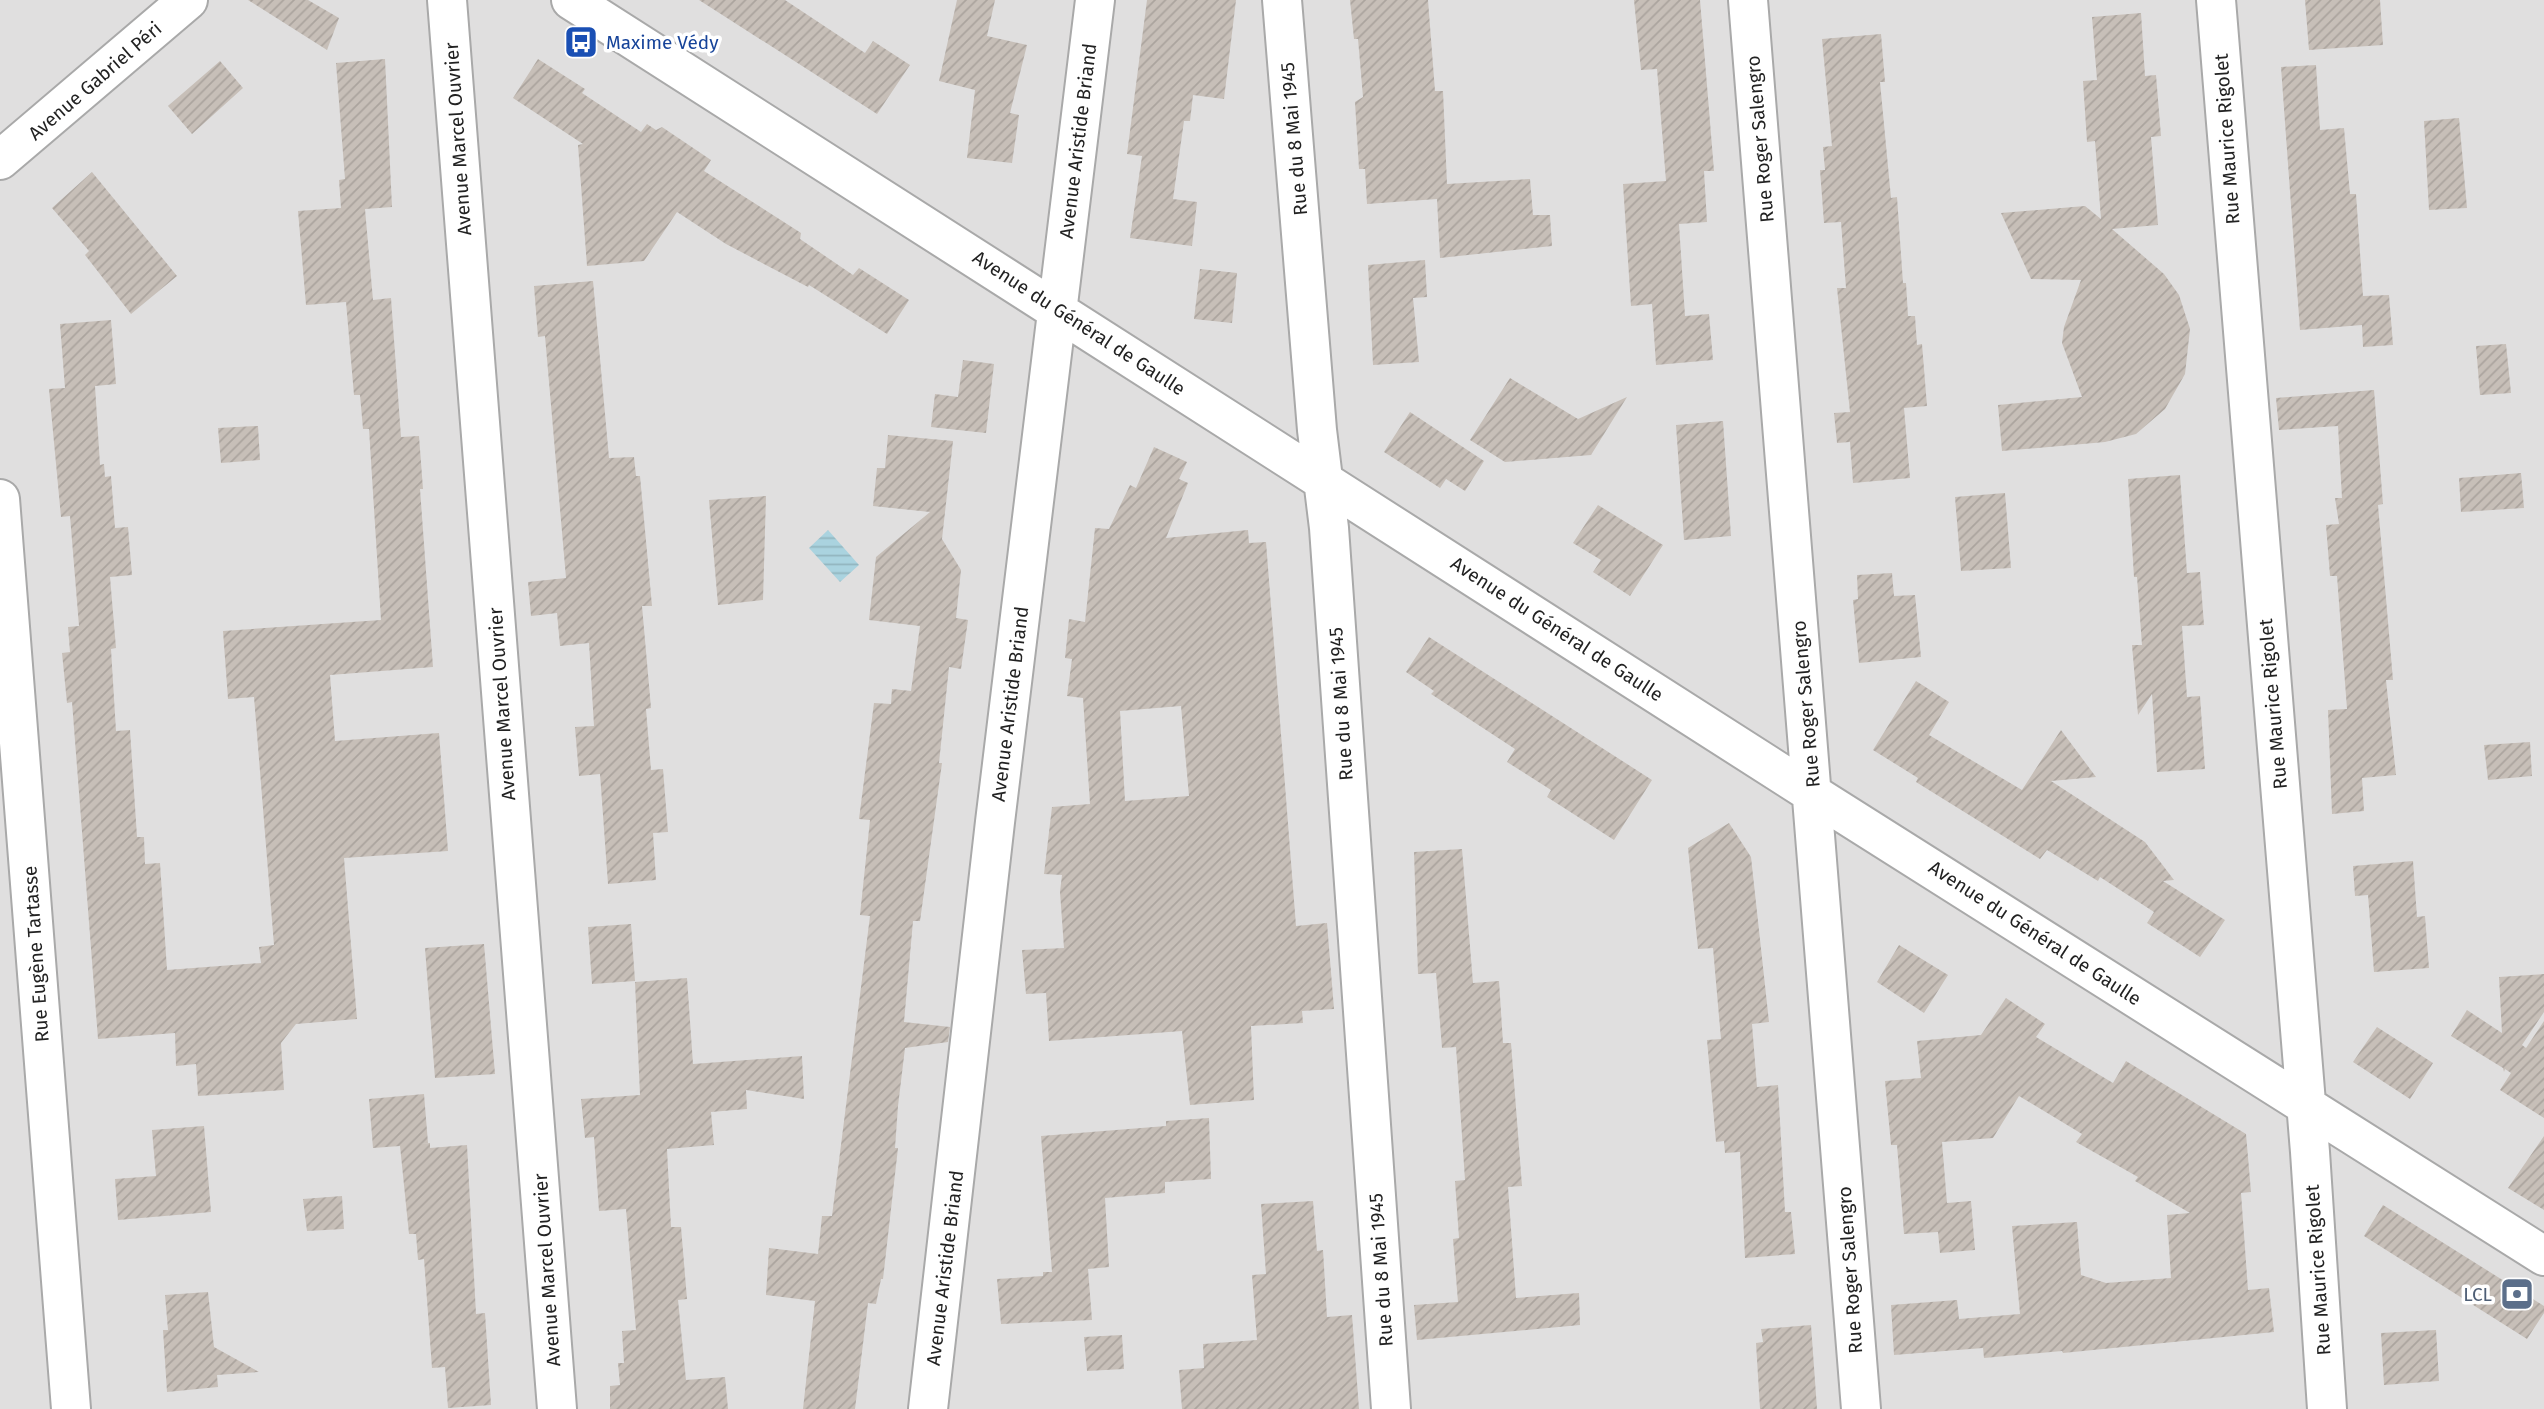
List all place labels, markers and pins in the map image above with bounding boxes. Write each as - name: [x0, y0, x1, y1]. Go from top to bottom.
- bus stop icon: Maxime Védy: [562, 23, 600, 61]
- place label: Maxime Védy: [606, 31, 719, 54]
- bank icon: LCL: [2498, 1275, 2536, 1313]
- place label: LCL: [2463, 1283, 2493, 1306]

